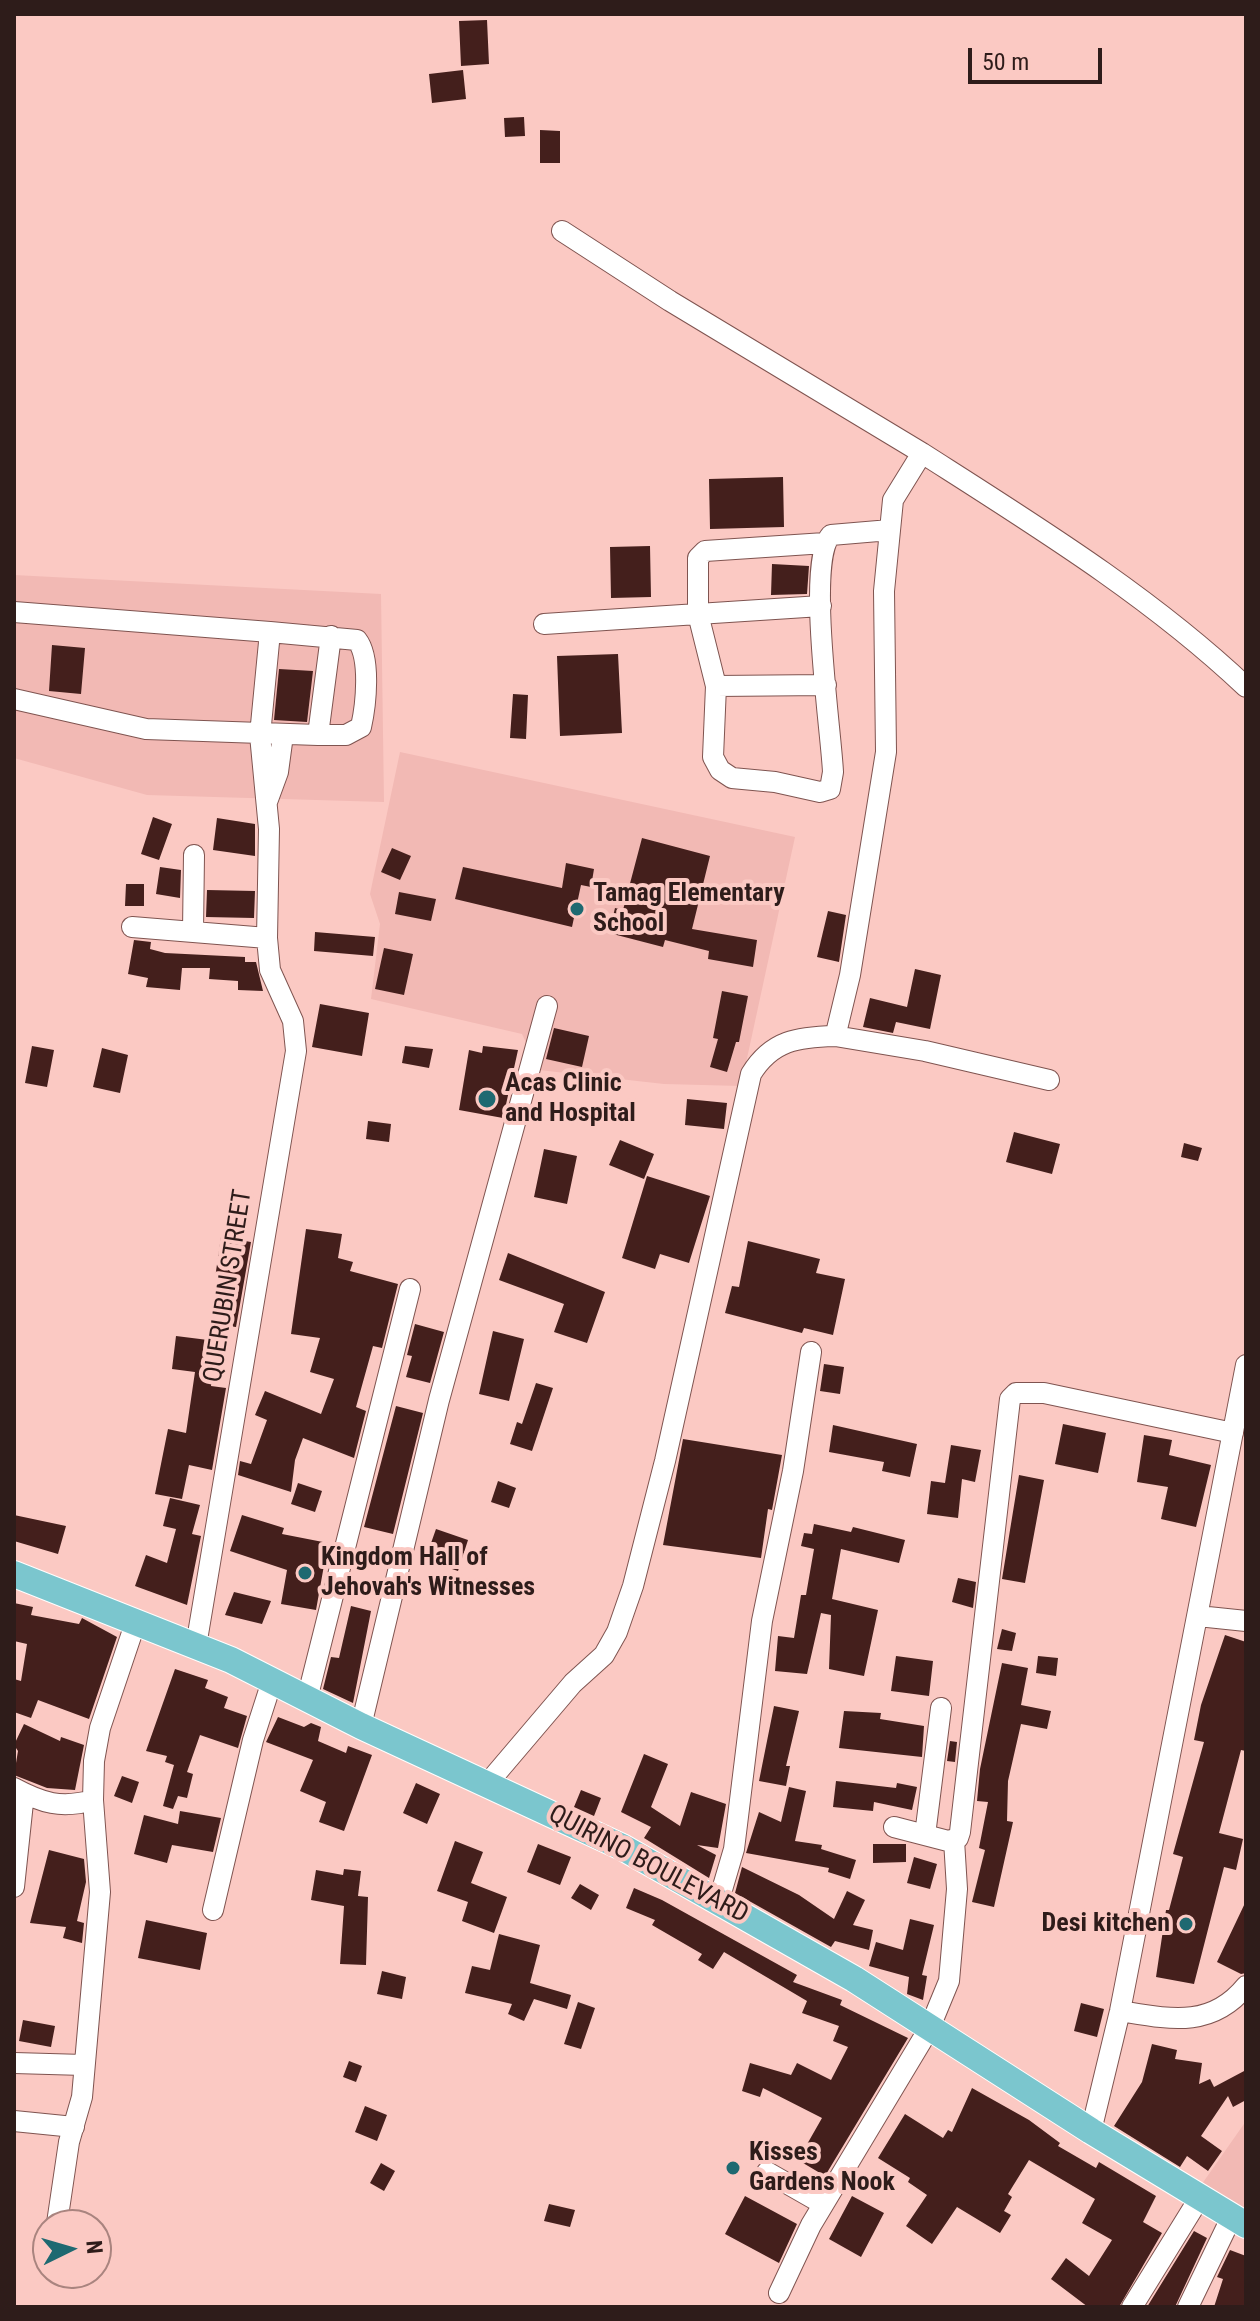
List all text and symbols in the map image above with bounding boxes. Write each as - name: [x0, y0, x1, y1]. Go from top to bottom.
- scale bar: [972, 32, 1106, 82]
- text: 50 m: [982, 48, 1029, 76]
- place label: Tamag Elementary School: [593, 878, 785, 940]
- marker: Tamag Elementary School: [568, 900, 586, 918]
- place label: Acas Clinic and Hospital: [505, 1068, 636, 1130]
- marker: Acas Clinic and Hospital: [476, 1088, 498, 1110]
- street label: QUERUBIN STREET: [198, 1187, 260, 1385]
- place label: Kingdom Hall of Jehovah's Witnesses: [321, 1542, 535, 1604]
- marker: Kingdom Hall of Jehovah's Witnesses: [296, 1564, 314, 1582]
- street label: QUIRINO BOULEVARD: [543, 1799, 753, 1931]
- place label: Desi kitchen: [1042, 1908, 1170, 1940]
- marker: Desi kitchen: [1177, 1915, 1195, 1933]
- place label: Kisses Gardens Nook: [749, 2137, 895, 2198]
- marker: Kisses Gardens Nook: [724, 2159, 742, 2177]
- north arrow: [32, 2209, 112, 2289]
- text: N: [81, 2239, 107, 2255]

